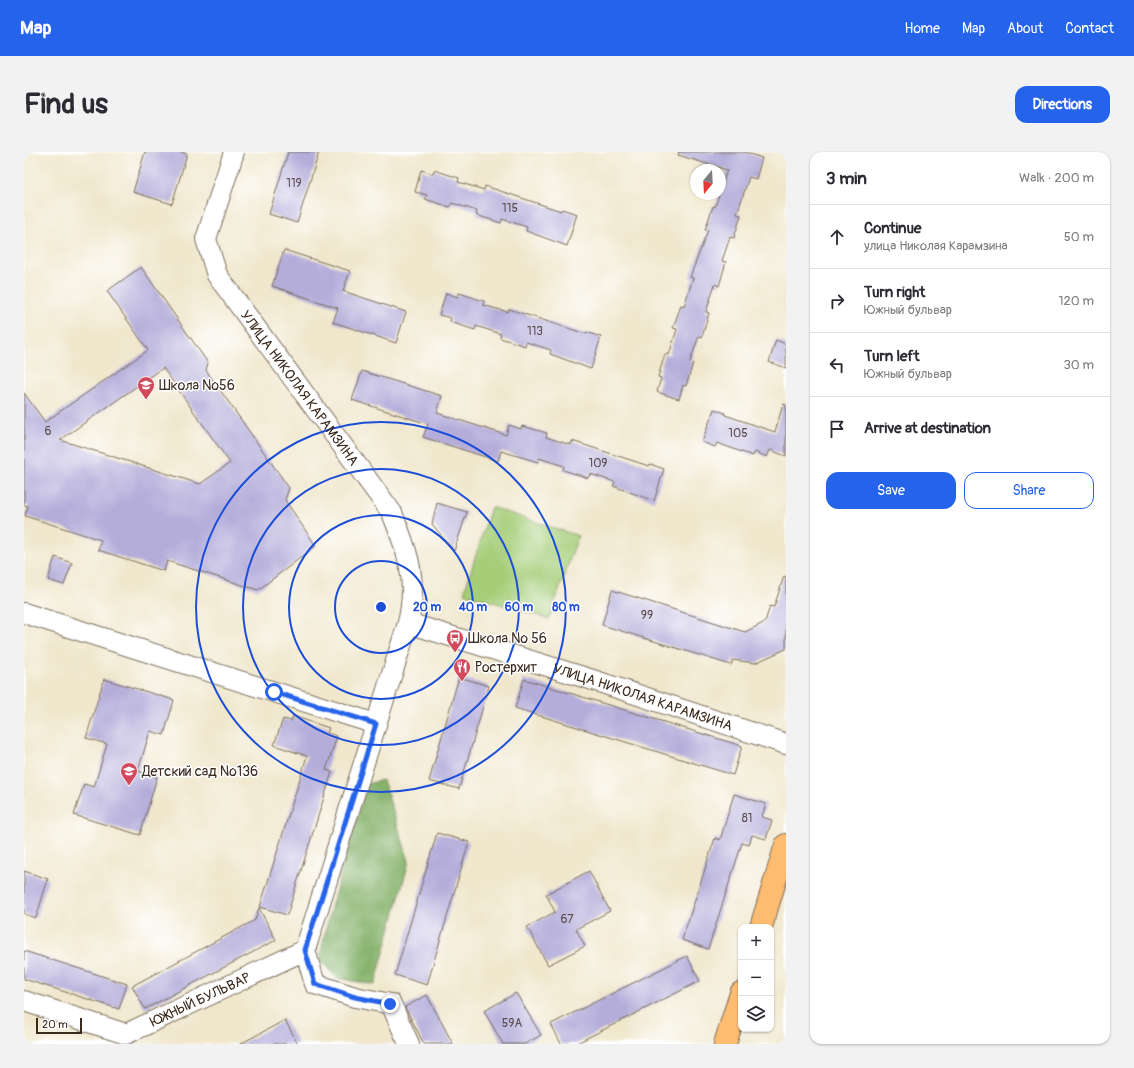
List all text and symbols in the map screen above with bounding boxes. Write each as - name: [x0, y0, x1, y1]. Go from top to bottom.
- text: Map: [20, 16, 51, 40]
- text: Home: [905, 20, 940, 37]
- text: Map: [962, 20, 985, 37]
- text: About: [1007, 20, 1043, 37]
- text: Contact: [1065, 20, 1114, 37]
- button: Directions: [1015, 86, 1110, 123]
- text: Find us: [24, 87, 108, 122]
- north arrow: [690, 164, 726, 200]
- text: 3 min: [826, 168, 867, 189]
- text: Walk · 200 m: [1019, 170, 1094, 186]
- house number: 119: [286, 176, 302, 191]
- house number: 115: [502, 201, 518, 216]
- text: Continue: [864, 219, 922, 238]
- icon: ahead: [826, 226, 848, 248]
- text: 50 m: [1064, 229, 1094, 245]
- text: улица Николая Карамзина: [864, 238, 1008, 254]
- text: Turn right: [864, 283, 925, 302]
- icon: right: [826, 290, 848, 312]
- text: 120 m: [1058, 293, 1094, 309]
- text: Южный бульвар: [864, 302, 952, 318]
- street label: УЛИЦА НИКОЛАЯ КАРАМЗИНА: [237, 307, 362, 469]
- house number: 113: [527, 324, 543, 339]
- text: Turn left: [864, 347, 920, 366]
- icon: left: [826, 354, 848, 376]
- text: 30 m: [1064, 357, 1094, 373]
- text: Южный бульвар: [864, 366, 952, 382]
- school or university icon: Школа №56: [136, 375, 156, 400]
- place label: Школа №56: [159, 377, 235, 394]
- icon: arrive: [826, 418, 848, 440]
- text: Arrive at destination: [864, 419, 991, 438]
- house number: 6: [45, 424, 52, 439]
- house number: 105: [728, 426, 748, 441]
- house number: 109: [588, 456, 608, 471]
- button: Save: [826, 472, 956, 509]
- button: Share: [964, 472, 1094, 509]
- centre of rings: [374, 600, 388, 614]
- text: 20 m: [413, 600, 441, 615]
- text: 40 m: [458, 600, 488, 615]
- text: 60 m: [505, 600, 534, 615]
- text: 80 m: [552, 600, 580, 615]
- house number: 99: [641, 608, 653, 623]
- bus stop icon: Школа № 56: [445, 628, 465, 653]
- place label: Школа № 56: [468, 630, 547, 647]
- restaurant icon: Ростерхит: [452, 657, 472, 682]
- place label: Ростерхит: [475, 659, 537, 676]
- street label: УЛИЦА НИКОЛАЯ КАРАМЗИНА: [550, 660, 735, 735]
- route start: [265, 683, 283, 701]
- school or university icon: Детский сад №136: [119, 761, 139, 786]
- place label: Детский сад №136: [141, 763, 258, 780]
- house number: 81: [742, 811, 752, 826]
- house number: 67: [560, 912, 574, 927]
- map controls: [738, 924, 774, 1032]
- button: +: [738, 924, 774, 960]
- button: −: [738, 960, 774, 996]
- street label: ЮЖНЫЙ БУЛЬВАР: [148, 969, 253, 1030]
- route end: [381, 995, 399, 1013]
- button: layers: [738, 996, 774, 1032]
- scale bar: [36, 1016, 82, 1035]
- house number: 59А: [502, 1016, 522, 1031]
- text: 20 m: [42, 1018, 68, 1031]

